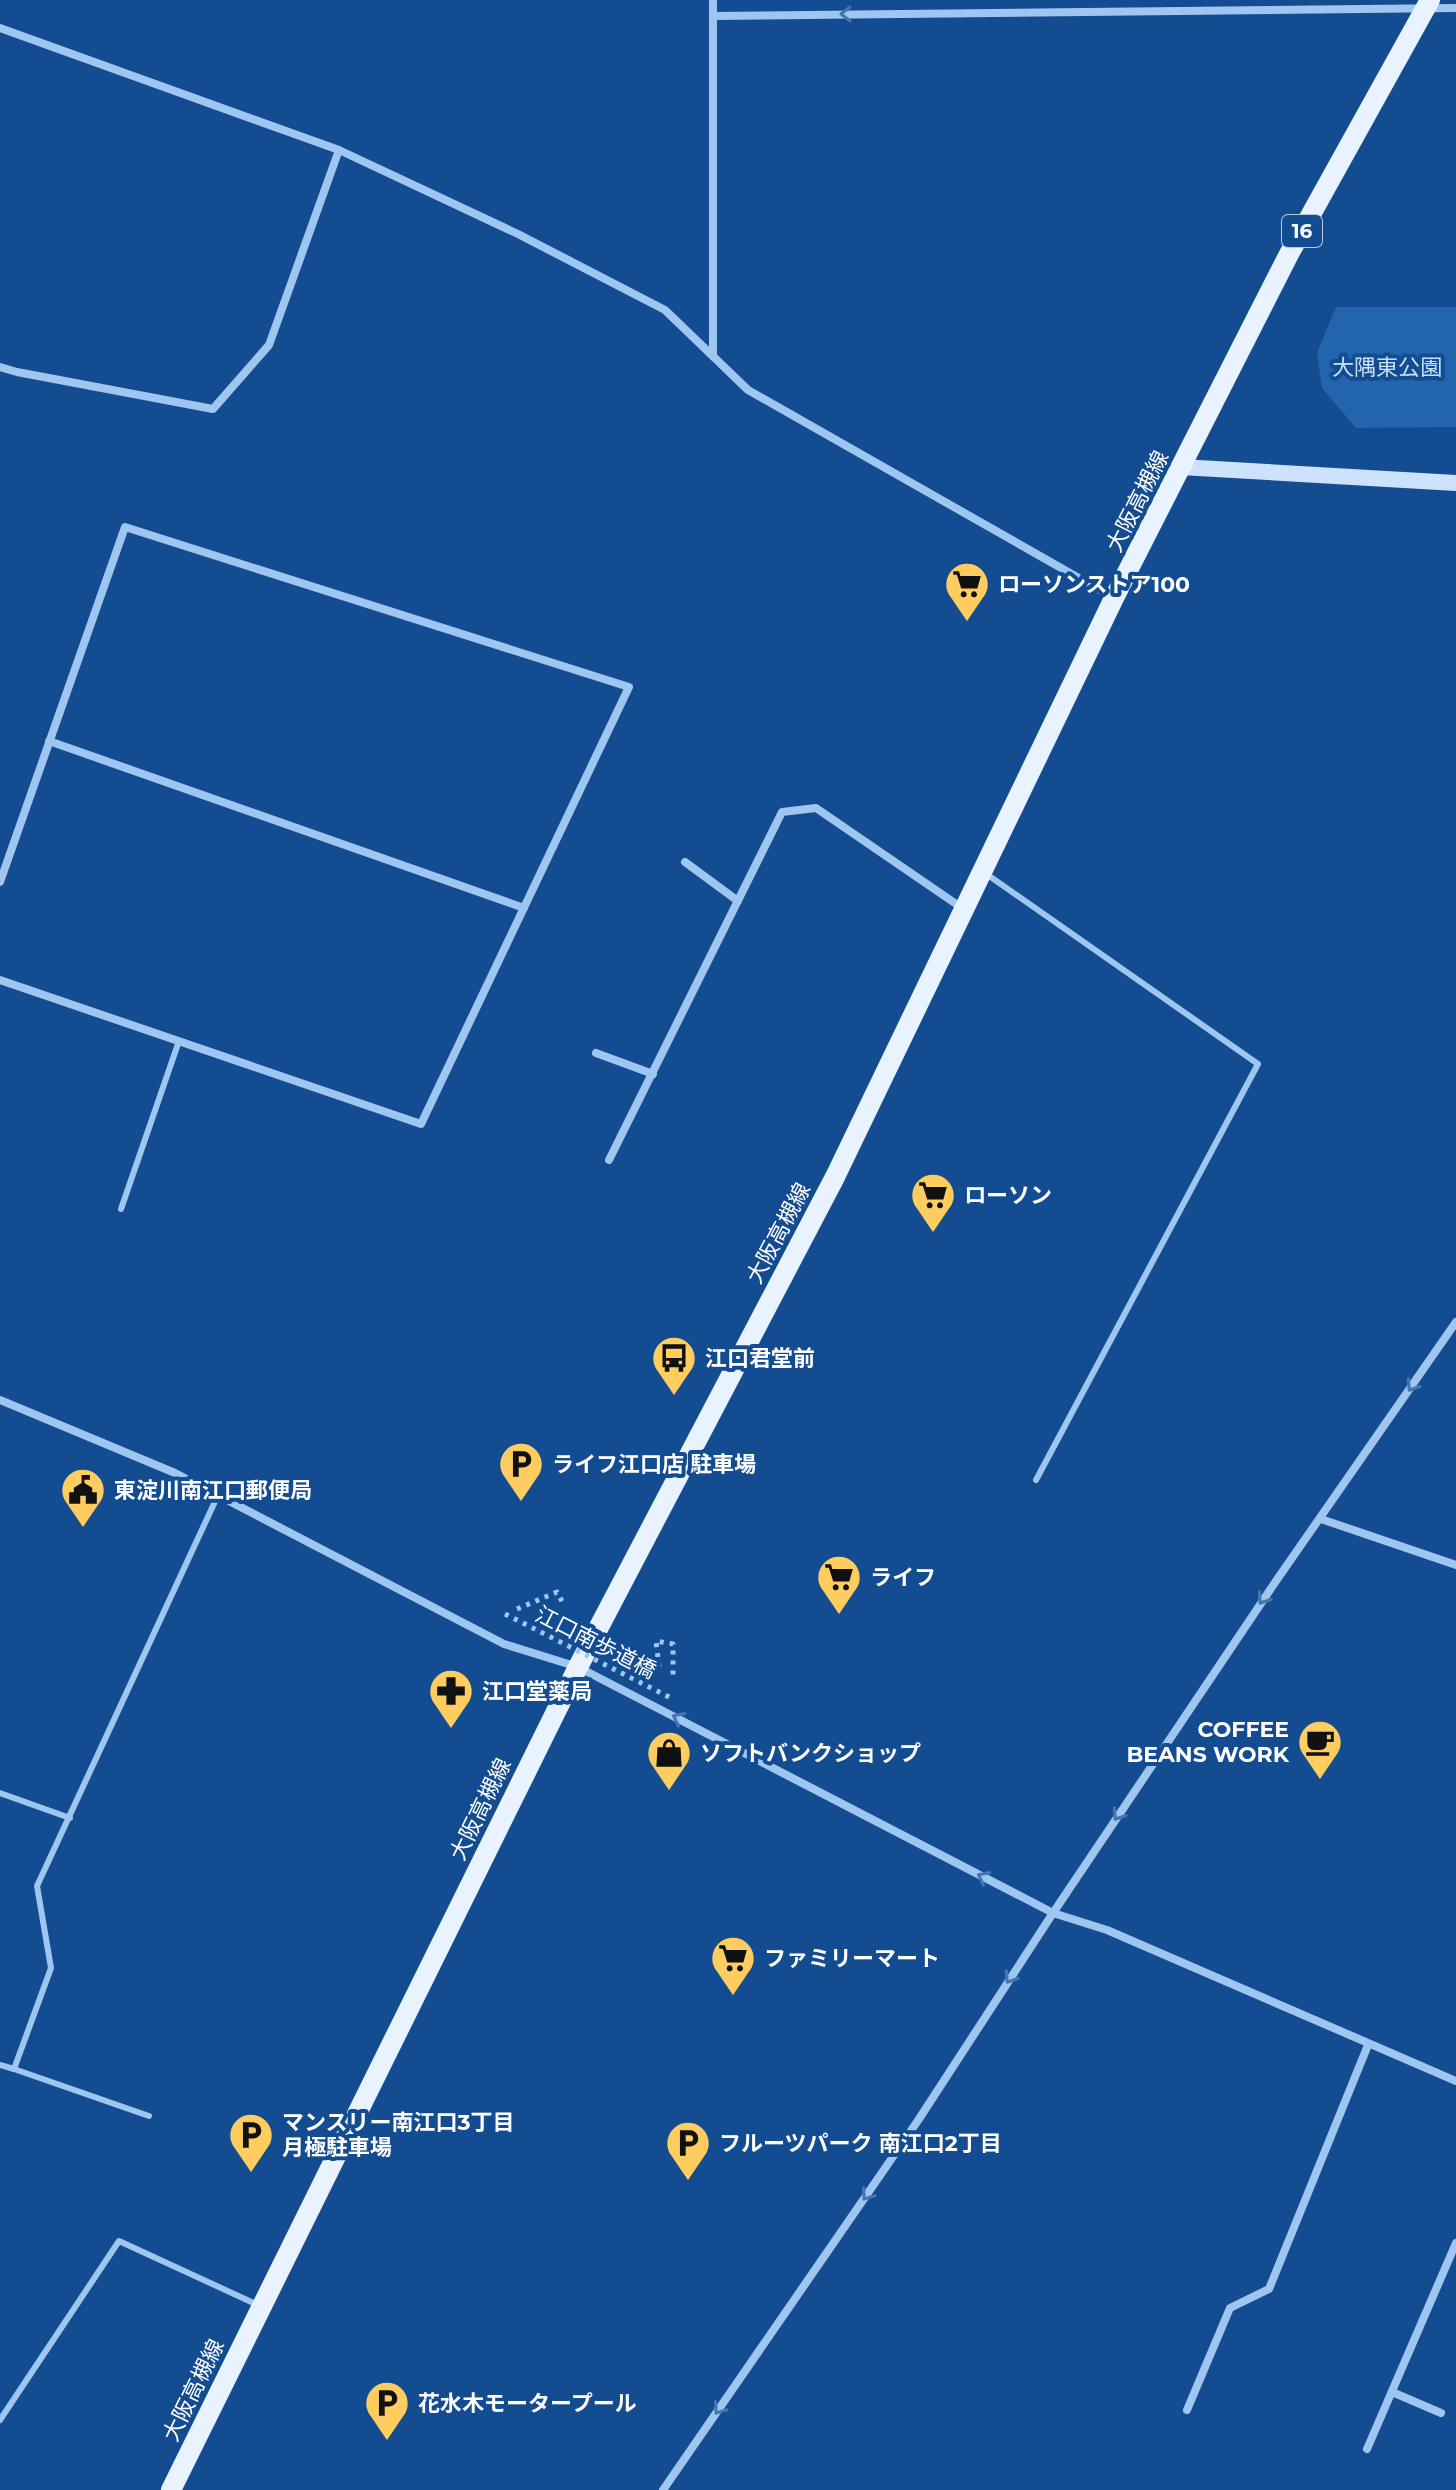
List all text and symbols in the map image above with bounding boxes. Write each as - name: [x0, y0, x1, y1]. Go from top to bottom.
- one-way arrow: [839, 5, 852, 23]
- road number: 16: [1282, 215, 1322, 247]
- park label: 大隅東公園: [1332, 354, 1442, 381]
- street label: 大阪高槻線: [1100, 446, 1174, 556]
- supermarket icon: ローソンストア100: [943, 560, 991, 623]
- place label: ローソンストア100: [998, 571, 1190, 598]
- supermarket icon: ローソン: [909, 1171, 957, 1234]
- street label: 大阪高槻線: [741, 1178, 816, 1288]
- place label: ローソン: [964, 1182, 1052, 1209]
- bus stop icon: 江口君堂前: [650, 1334, 698, 1397]
- place label: 江口君堂前: [705, 1345, 815, 1372]
- one-way arrow: [1407, 1377, 1422, 1391]
- parking icon: ライフ江口店 駐車場: [497, 1440, 545, 1503]
- place label: ライフ江口店 駐車場: [552, 1451, 756, 1478]
- public building icon: 東淀川南江口郵便局: [59, 1466, 107, 1529]
- place label: 東淀川南江口郵便局: [114, 1477, 312, 1504]
- supermarket icon: ライフ: [815, 1553, 863, 1616]
- place label: ライフ: [870, 1564, 936, 1591]
- one-way arrow: [1258, 1591, 1273, 1605]
- street label: 江口南歩道橋: [531, 1600, 661, 1684]
- pharmacy icon: 江口堂薬局: [427, 1667, 475, 1730]
- place label: 江口堂薬局: [482, 1678, 592, 1705]
- one-way arrow: [672, 1713, 686, 1728]
- place label: COFFEE BEANS WORK: [1126, 1716, 1290, 1768]
- cafe icon: COFFEE BEANS WORK: [1296, 1718, 1344, 1781]
- shop icon: ソフトバンクショップ: [645, 1729, 693, 1792]
- place label: ソフトバンクショップ: [700, 1740, 921, 1767]
- street label: 大阪高槻線: [444, 1754, 517, 1865]
- one-way arrow: [1113, 1806, 1128, 1821]
- one-way arrow: [977, 1871, 992, 1886]
- supermarket icon: ファミリーマート: [709, 1934, 757, 1997]
- place label: ファミリーマート: [764, 1945, 940, 1972]
- one-way arrow: [1005, 1970, 1020, 1984]
- place label: マンスリー南江口3丁目 月極駐車場: [282, 2109, 515, 2161]
- parking icon: マンスリー南江口3丁目 月極駐車場: [227, 2111, 275, 2174]
- parking icon: フルーツパーク 南江口2丁目: [664, 2119, 712, 2182]
- place label: フルーツパーク 南江口2丁目: [719, 2130, 1002, 2157]
- one-way arrow: [862, 2187, 877, 2201]
- street label: 大阪高槻線: [157, 2335, 230, 2446]
- parking icon: 花水木モータープール: [363, 2379, 411, 2442]
- place label: 花水木モータープール: [418, 2390, 637, 2417]
- one-way arrow: [714, 2401, 729, 2415]

